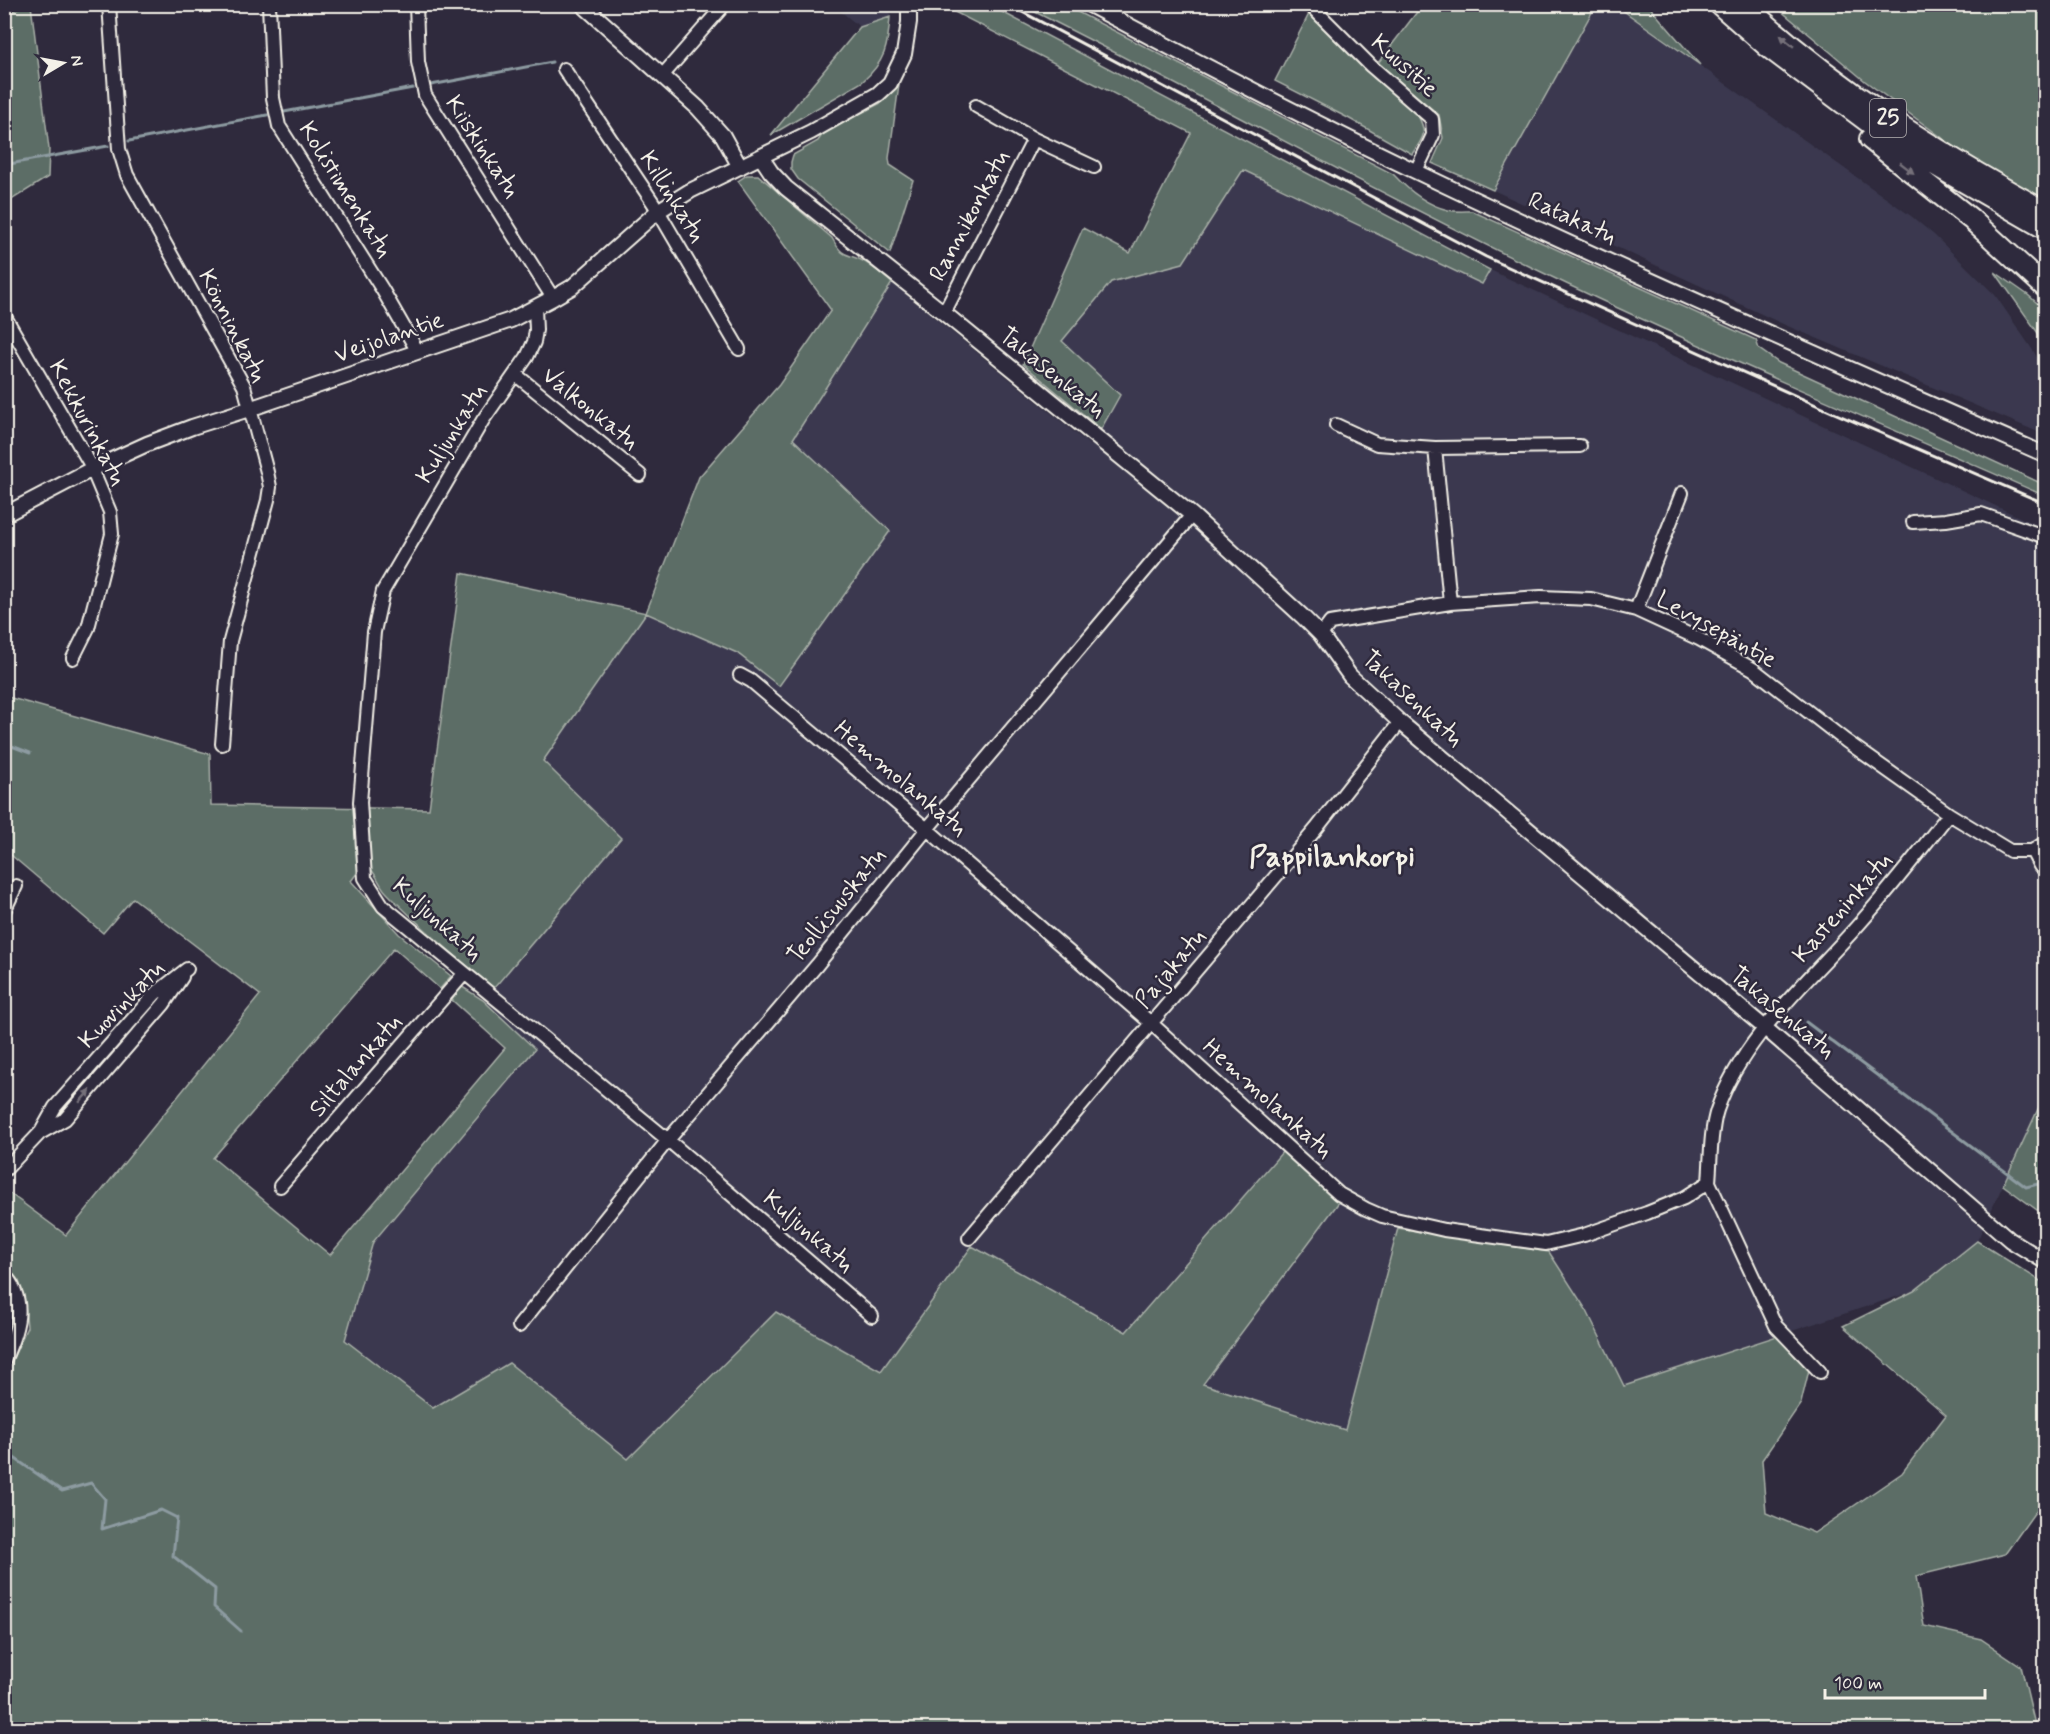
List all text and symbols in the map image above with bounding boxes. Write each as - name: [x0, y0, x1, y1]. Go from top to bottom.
- street label: Kuusitie: [1364, 28, 1444, 105]
- north arrow: [33, 33, 93, 93]
- one-way arrow: [1779, 35, 1795, 48]
- text: N: [65, 54, 88, 68]
- street label: Kiiskinkatu: [437, 90, 527, 204]
- road number: 25: [1870, 99, 1906, 137]
- street label: Kolistimenkatu: [291, 116, 399, 264]
- street label: Killinkatu: [632, 145, 712, 249]
- street label: Rannikonkatu: [922, 145, 1018, 287]
- one-way arrow: [1899, 161, 1914, 173]
- street label: Ratakatu: [1523, 185, 1621, 253]
- street label: Könninkatu: [190, 264, 274, 388]
- street label: Veijolantie: [330, 305, 448, 371]
- street label: Takasenkatu: [992, 320, 1112, 426]
- street label: Kekkurinkatu: [41, 355, 133, 491]
- street label: Valkonkatu: [535, 360, 645, 458]
- street label: Kuljunkatu: [409, 379, 495, 489]
- street label: Levysepäntie: [1650, 584, 1782, 676]
- street label: Takasenkatu: [1354, 644, 1470, 754]
- street label: Hemmolankatu: [827, 714, 973, 844]
- district label: Pappilankorpi: [1249, 838, 1415, 877]
- street label: Teollisuuskatu: [781, 842, 893, 970]
- street label: Kasteninkatu: [1786, 846, 1900, 970]
- street label: Kuljunkatu: [385, 871, 489, 969]
- street label: Pajakatu: [1128, 922, 1214, 1016]
- street label: Kuovinkatu: [72, 954, 172, 1056]
- street label: Takasenkatu: [1723, 960, 1841, 1066]
- street label: Siltalankatu: [303, 1008, 409, 1124]
- street label: Hemmolankatu: [1195, 1032, 1339, 1166]
- one-way arrow: [78, 1089, 91, 1104]
- street label: Kuljunkatu: [756, 1184, 860, 1280]
- scale bar: [1825, 1662, 1986, 1700]
- text: 100 m: [1834, 1672, 1882, 1696]

